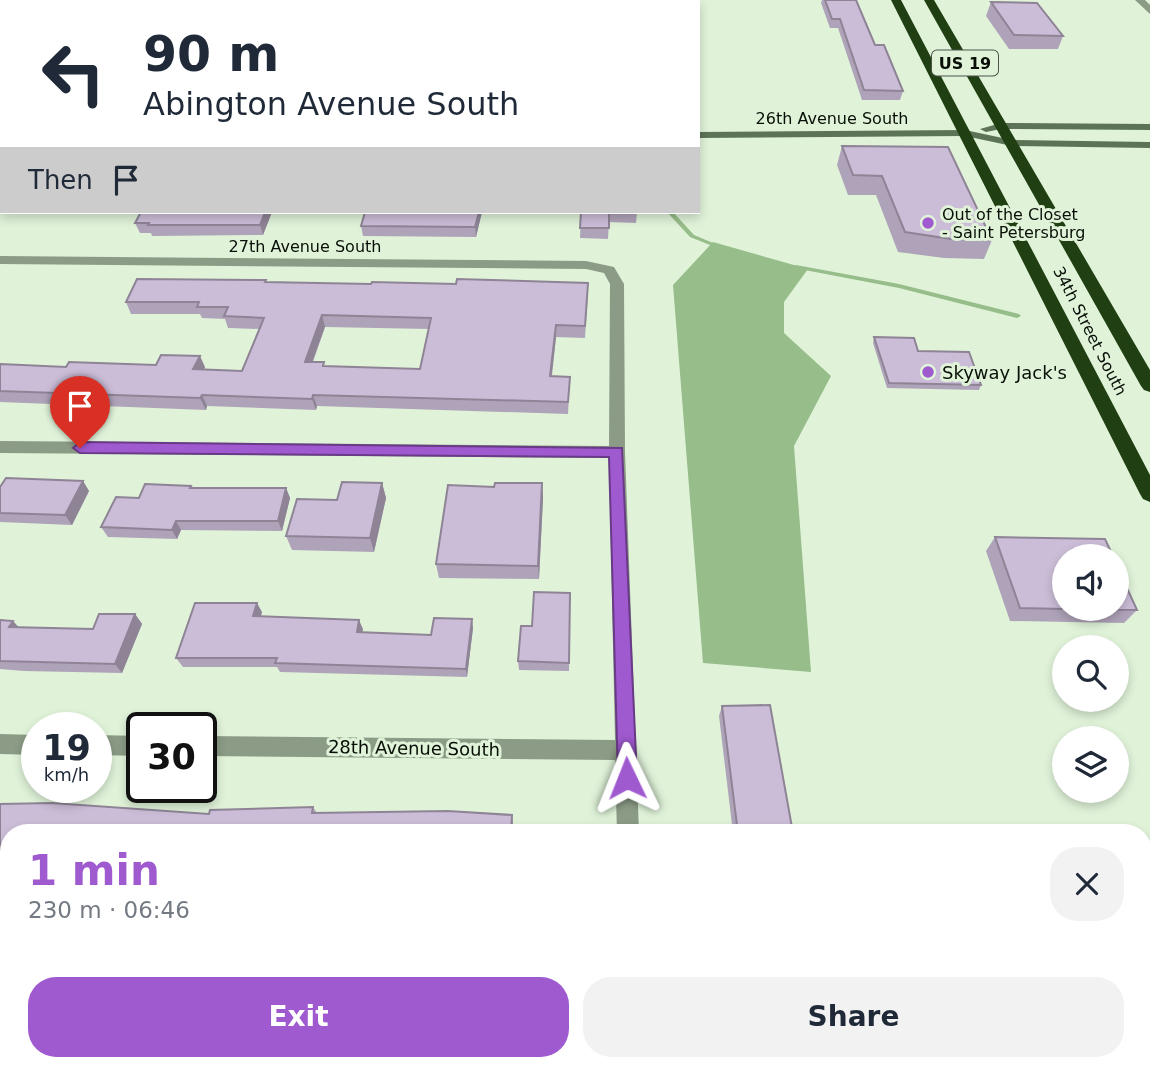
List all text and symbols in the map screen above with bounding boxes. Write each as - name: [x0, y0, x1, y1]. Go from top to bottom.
- text: 90 m: [143, 26, 279, 83]
- icon: left: [28, 28, 119, 119]
- road number: US 19: [932, 50, 998, 76]
- text: Abington Avenue South: [143, 85, 519, 123]
- street label: 26th Avenue South: [756, 109, 908, 128]
- icon: arrive: [107, 161, 145, 199]
- text: Then: [28, 165, 93, 195]
- place label: Out of the Closet - Saint Petersburg: [942, 205, 1085, 242]
- marker: Out of the Closet - Saint Petersburg: [920, 215, 936, 231]
- street label: 27th Avenue South: [229, 237, 381, 256]
- street label: 34th Street South: [1049, 263, 1131, 399]
- place label: Skyway Jack's: [942, 362, 1067, 383]
- marker: Skyway Jack's: [920, 364, 936, 380]
- pin: [50, 376, 110, 448]
- icon: arrive: [61, 387, 99, 425]
- map controls: [1052, 544, 1129, 803]
- button: sound: [1052, 544, 1129, 621]
- button: search: [1052, 635, 1129, 712]
- speed limit sign: 30: [126, 712, 217, 803]
- button: layers: [1052, 726, 1129, 803]
- text: 19: [42, 728, 91, 768]
- street label: 28th Avenue South: [328, 736, 500, 760]
- position arrow: [590, 741, 664, 815]
- text: km/h: [44, 764, 89, 785]
- text: 1 min: [28, 846, 160, 895]
- button: close: [1050, 847, 1124, 921]
- text: 230 m · 06:46: [28, 897, 190, 923]
- button: Exit: [28, 977, 569, 1057]
- button: Share: [583, 977, 1124, 1057]

